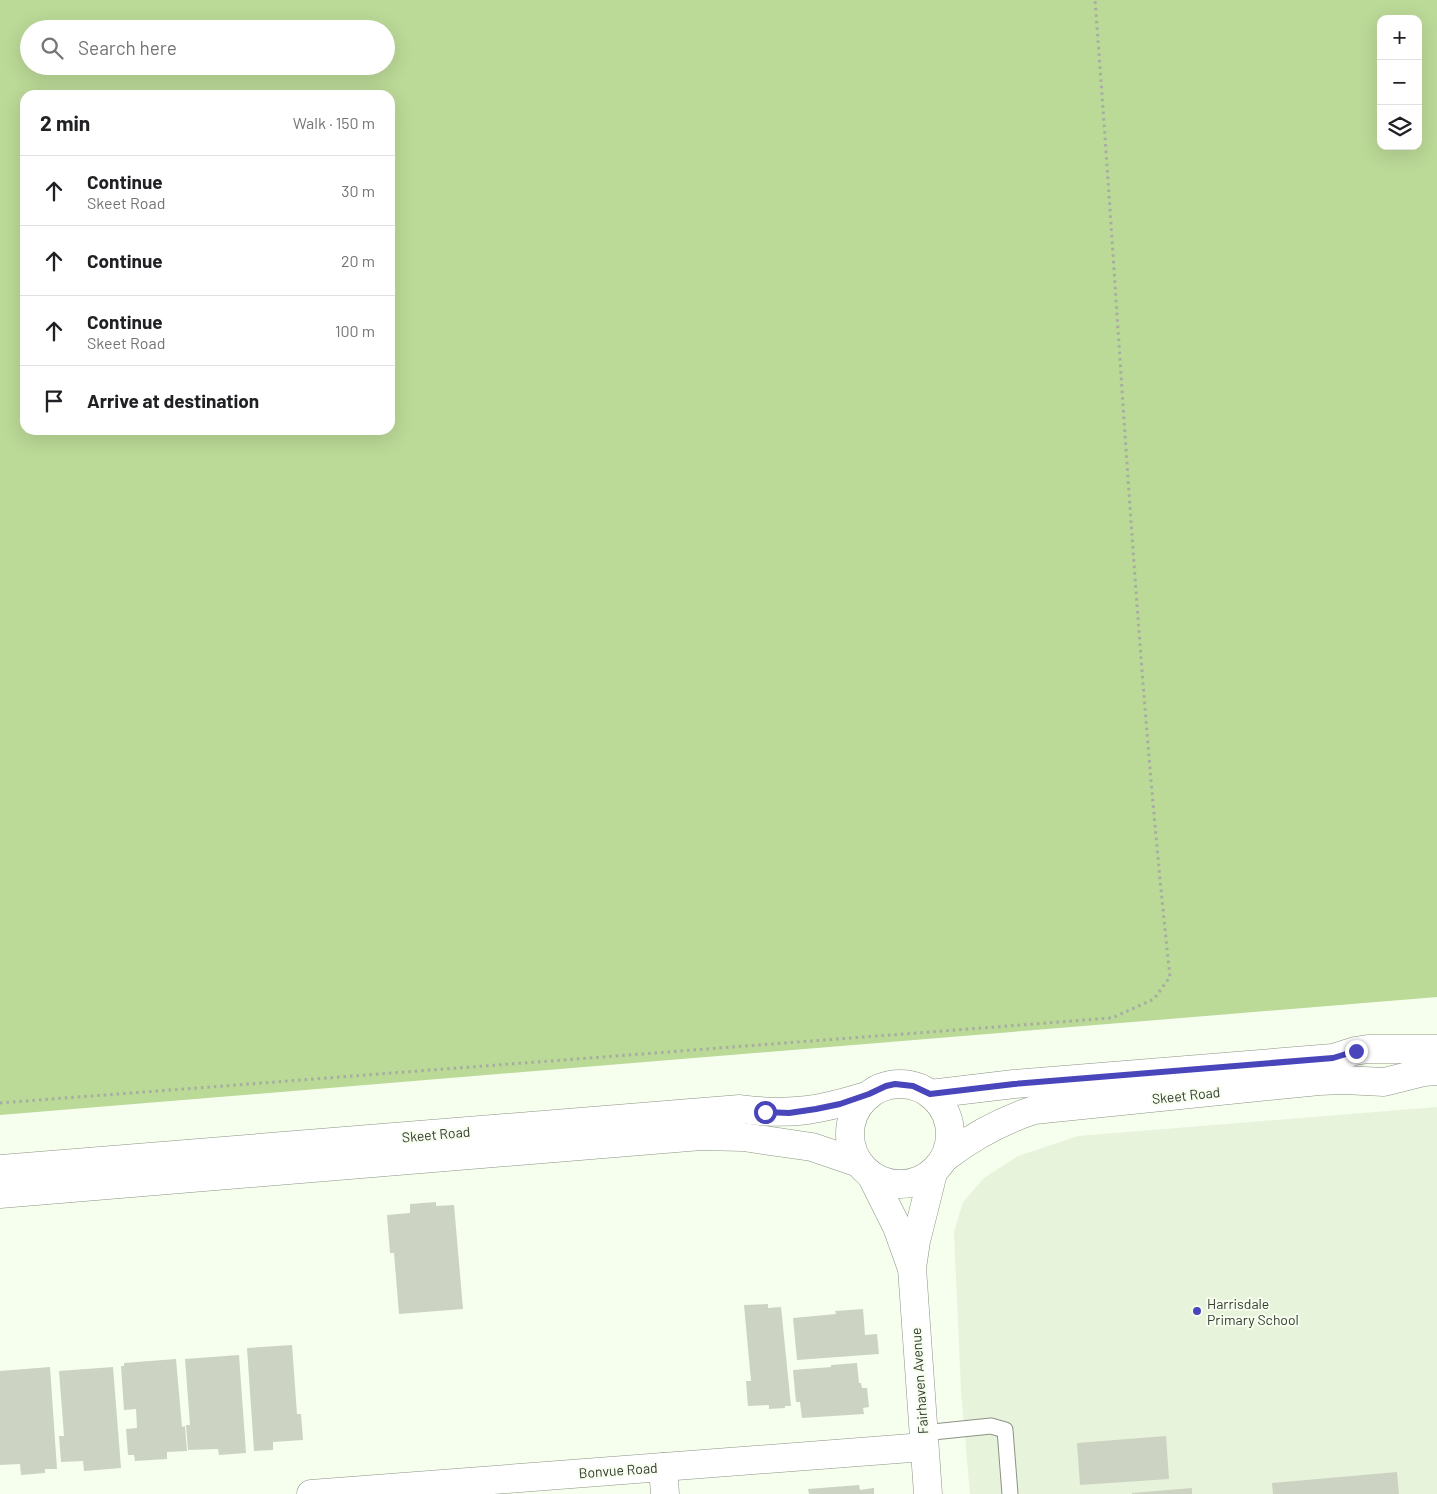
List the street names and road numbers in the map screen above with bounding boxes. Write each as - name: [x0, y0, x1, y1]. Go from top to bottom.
- street label: Skeet Road: [1151, 1083, 1221, 1107]
- street label: Skeet Road: [401, 1123, 471, 1145]
- street label: Fairhaven Avenue: [907, 1327, 931, 1435]
- street label: Bonvue Road: [578, 1459, 658, 1481]

